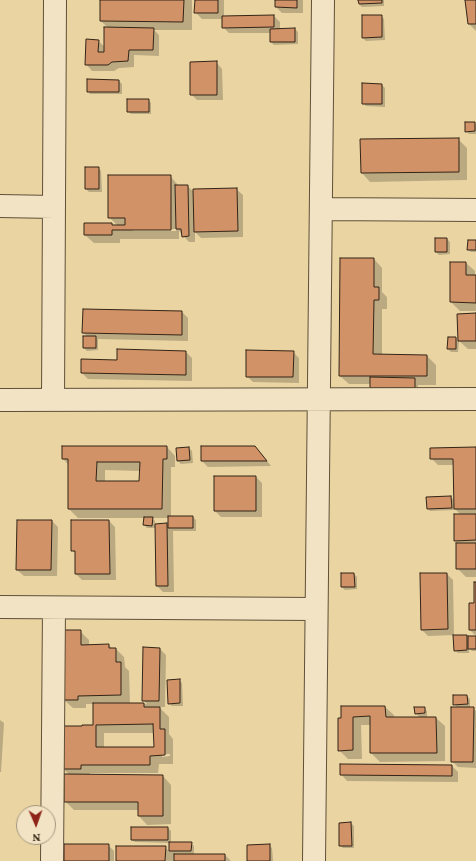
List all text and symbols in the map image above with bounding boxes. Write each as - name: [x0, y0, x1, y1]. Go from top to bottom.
- north arrow: [16, 805, 56, 845]
- text: N: [32, 829, 41, 844]

